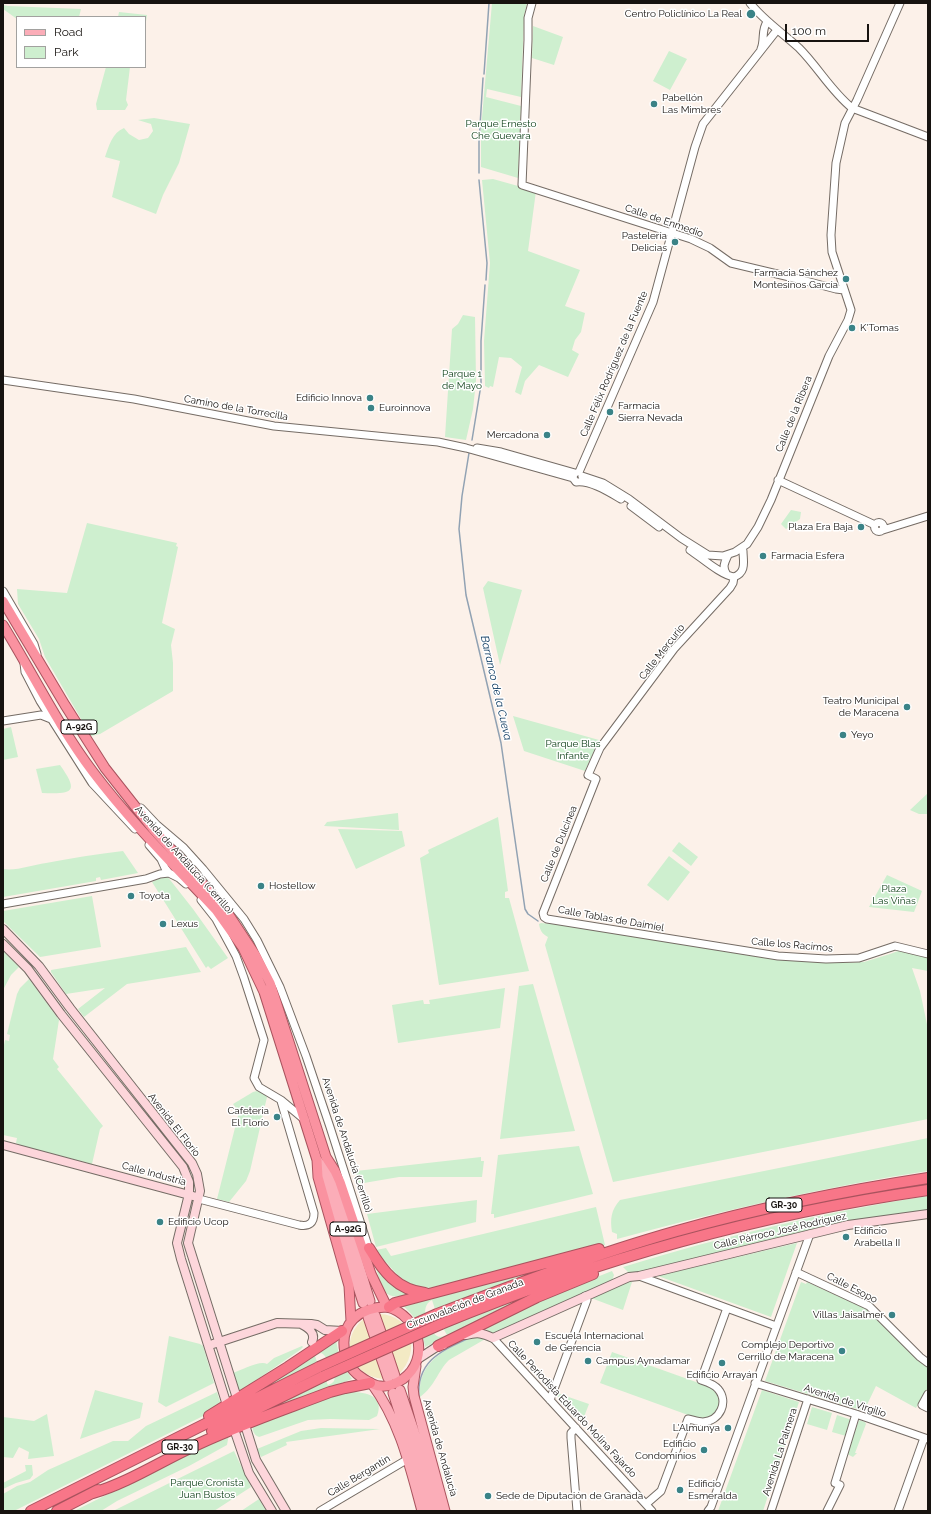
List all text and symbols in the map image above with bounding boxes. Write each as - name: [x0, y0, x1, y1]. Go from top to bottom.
- place label: Centro Policlínico La Real: [625, 8, 742, 20]
- marker: Centro Policlínico La Real: [745, 8, 757, 20]
- legend: [16, 16, 146, 68]
- scale bar: [787, 16, 871, 42]
- text: 100 m: [792, 24, 826, 38]
- text: Road: [54, 25, 83, 39]
- text: Park: [54, 45, 79, 59]
- place label: Pabellón Las Mimbres: [662, 92, 721, 116]
- marker: Pabellón Las Mimbres: [649, 99, 659, 109]
- park label: Parque Ernesto Che Guevara: [466, 118, 536, 142]
- street label: Calle de Enmedio: [623, 202, 705, 240]
- place label: Pastelería Delicias: [622, 230, 667, 254]
- marker: Pastelería Delicias: [670, 237, 680, 247]
- place label: Farmacia Sánchez Montesinos García: [753, 267, 838, 290]
- marker: Farmacia Sánchez Montesinos García: [841, 274, 851, 284]
- street label: Calle Félix Rodríguez de la Fuente: [578, 289, 650, 439]
- place label: K'Tomas: [860, 322, 899, 334]
- marker: K'Tomas: [847, 323, 857, 333]
- park label: Parque 1 de Mayo: [442, 368, 482, 392]
- street label: Calle de la Ribera: [773, 374, 815, 454]
- place label: Edificio Innova: [296, 392, 362, 404]
- street label: Camino de la Torrecilla: [183, 393, 289, 423]
- marker: Edificio Innova: [365, 393, 375, 403]
- place label: Farmacia Sierra Nevada: [618, 400, 683, 424]
- place label: Euroinnova: [379, 402, 430, 414]
- marker: Euroinnova: [366, 403, 376, 413]
- marker: Farmacia Sierra Nevada: [605, 407, 615, 417]
- place label: Mercadona: [487, 429, 539, 441]
- marker: Mercadona: [542, 430, 552, 440]
- place label: Plaza Era Baja: [788, 521, 853, 533]
- marker: Plaza Era Baja: [856, 522, 866, 532]
- place label: Farmacia Esfera: [771, 550, 844, 562]
- marker: Farmacia Esfera: [758, 551, 768, 561]
- street label: Calle Mercurio: [637, 622, 687, 682]
- water label: Barranco de la Cueva: [478, 634, 514, 742]
- place label: Teatro Municipal de Maracena: [823, 695, 899, 718]
- marker: Teatro Municipal de Maracena: [902, 702, 912, 712]
- road number: A-92G: [61, 720, 97, 734]
- place label: Yeyo: [851, 729, 873, 741]
- marker: Yeyo: [838, 730, 848, 740]
- park label: Parque Blas Infante: [545, 738, 601, 762]
- street label: Avenida de Andalucía (Cerrillo): [132, 804, 236, 916]
- street label: Calle de Dulcinea: [538, 804, 580, 884]
- place label: Hostellow: [269, 880, 316, 892]
- marker: Hostellow: [256, 881, 266, 891]
- park label: Plaza Las Viñas: [872, 883, 916, 906]
- place label: Toyota: [139, 890, 170, 902]
- marker: Toyota: [126, 891, 136, 901]
- street label: Calle Tablas de Daimiel: [557, 904, 665, 934]
- place label: Lexus: [171, 918, 198, 930]
- marker: Lexus: [158, 919, 168, 929]
- street label: Calle los Racimos: [751, 935, 833, 955]
- street label: Avenida de Andalucía (Cerrillo): [319, 1076, 375, 1214]
- street label: Avenida El Florío: [145, 1091, 203, 1159]
- place label: Cafetería El Florío: [227, 1105, 269, 1128]
- marker: Cafetería El Florío: [272, 1112, 282, 1122]
- street label: Calle Industria: [121, 1160, 187, 1188]
- road number: GR-30: [766, 1198, 802, 1212]
- street label: Calle Párroco José Rodríguez: [713, 1210, 847, 1252]
- place label: Edificio Ucop: [168, 1216, 229, 1228]
- marker: Edificio Ucop: [155, 1217, 165, 1227]
- road number: A-92G: [330, 1222, 366, 1236]
- place label: Edificio Arabella II: [854, 1225, 900, 1248]
- marker: Edificio Arabella II: [841, 1232, 851, 1242]
- street label: Calle Esopo: [825, 1270, 879, 1306]
- street label: Circunvalación de Granada: [405, 1276, 525, 1332]
- place label: Villas Jaisalmer: [813, 1309, 884, 1321]
- marker: Villas Jaisalmer: [887, 1310, 897, 1320]
- place label: Escuela Internacional de Gerencia: [545, 1330, 644, 1354]
- marker: Escuela Internacional de Gerencia: [532, 1337, 542, 1347]
- street label: Calle Periodista Eduardo Molina Fajardo: [505, 1338, 639, 1480]
- place label: Complejo Deportivo Cerrillo de Maracena: [738, 1339, 834, 1362]
- marker: Complejo Deportivo Cerrillo de Maracena: [837, 1346, 847, 1356]
- place label: Campus Aynadamar: [596, 1355, 690, 1367]
- marker: Campus Aynadamar: [583, 1356, 593, 1366]
- marker: Edificio Arrayán: [717, 1358, 727, 1368]
- place label: Edificio Arrayán: [686, 1369, 758, 1381]
- street label: Avenida de Virgilio: [802, 1382, 888, 1420]
- street label: Avenida de Andalucía: [420, 1398, 460, 1498]
- street label: Avenida La Palmera: [760, 1406, 800, 1498]
- place label: L'Almunya: [673, 1422, 720, 1434]
- marker: L'Almunya: [723, 1423, 733, 1433]
- place label: Edificio Condominios: [635, 1438, 696, 1462]
- road number: GR-30: [162, 1440, 198, 1454]
- marker: Edificio Condominios: [699, 1445, 709, 1455]
- street label: Calle Bergantín: [326, 1453, 392, 1499]
- park label: Parque Cronista Juan Bustos: [170, 1477, 244, 1500]
- place label: Edificio Esmeralda: [688, 1478, 737, 1502]
- marker: Edificio Esmeralda: [675, 1485, 685, 1495]
- place label: Sede de Diputación de Granada: [496, 1490, 643, 1502]
- marker: Sede de Diputación de Granada: [483, 1491, 493, 1501]

